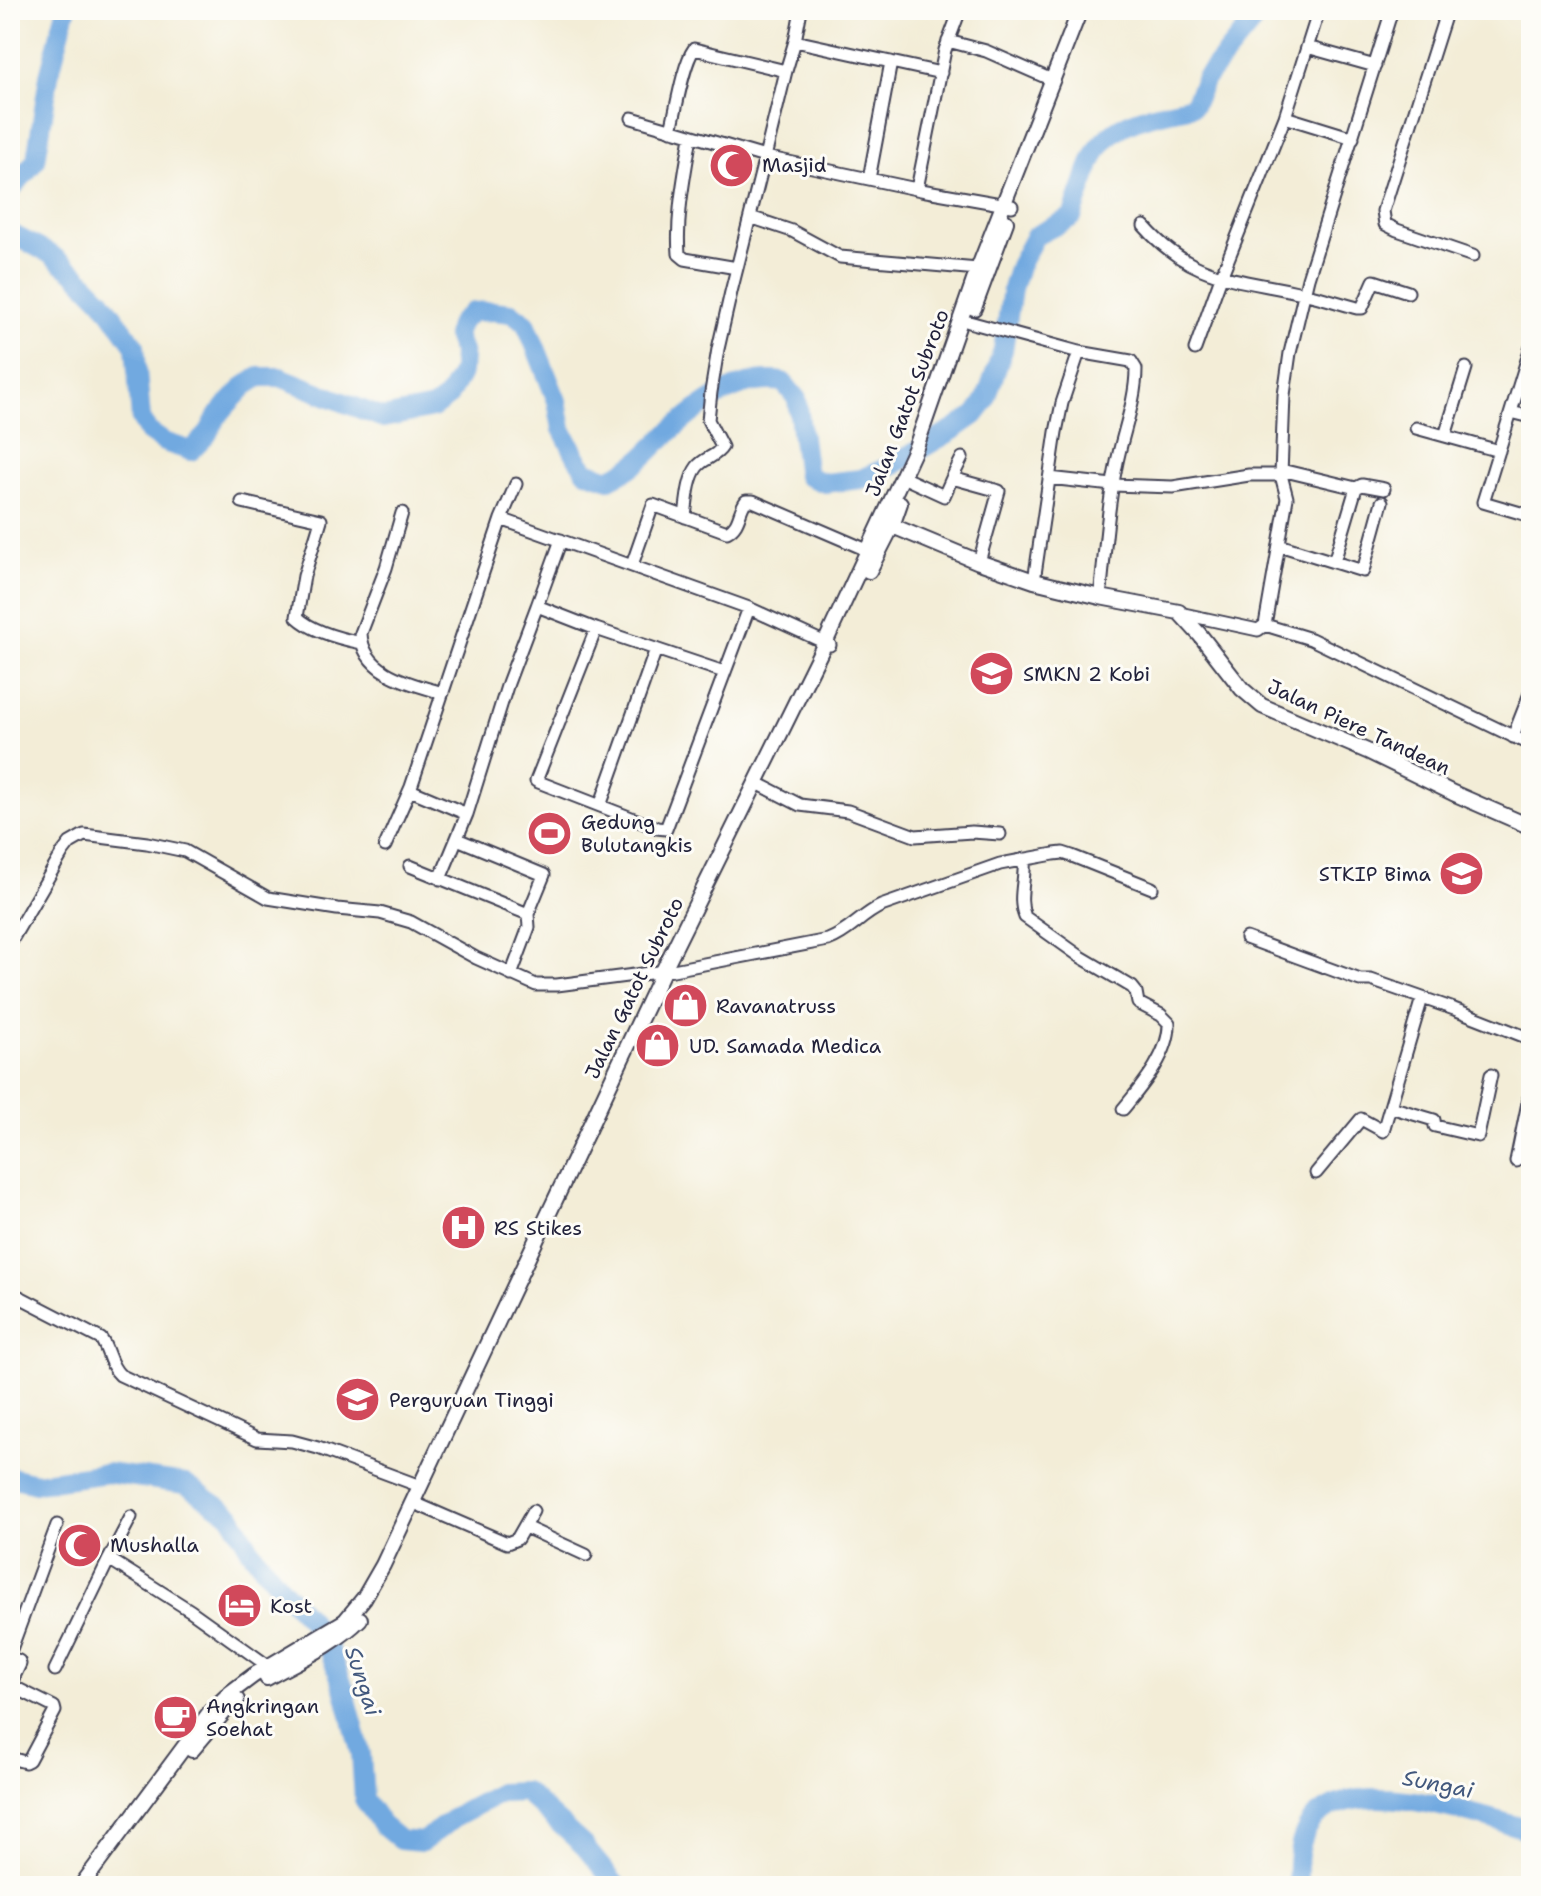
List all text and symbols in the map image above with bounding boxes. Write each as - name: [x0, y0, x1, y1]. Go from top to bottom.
- mosque icon: Masjid: [707, 141, 755, 189]
- place label: Masjid: [762, 152, 827, 178]
- street label: Jalan Gatot Subroto: [859, 305, 955, 501]
- school or university icon: SMKN 2 Kobi: [968, 650, 1016, 698]
- place label: SMKN 2 Kobi: [1023, 661, 1150, 687]
- street label: Jalan Piere Tandean: [1263, 673, 1455, 781]
- place label: Gedung Bulutangkis: [581, 809, 693, 858]
- sports icon: Gedung Bulutangkis: [526, 810, 574, 858]
- school or university icon: STKIP Bima: [1438, 850, 1486, 898]
- place label: STKIP Bima: [1319, 861, 1432, 887]
- street label: Jalan Gatot Subroto: [579, 893, 689, 1083]
- shop icon: Ravanatruss: [661, 982, 709, 1030]
- place label: Ravanatruss: [716, 993, 836, 1019]
- shop icon: UD. Samada Medica: [634, 1022, 682, 1070]
- place label: UD. Samada Medica: [689, 1033, 882, 1059]
- hospital icon: RS Stikes: [439, 1204, 487, 1252]
- place label: RS Stikes: [494, 1215, 582, 1241]
- school or university icon: Perguruan Tinggi: [334, 1376, 382, 1424]
- place label: Perguruan Tinggi: [389, 1387, 554, 1413]
- mosque icon: Mushalla: [55, 1521, 103, 1569]
- place label: Mushalla: [110, 1532, 199, 1558]
- hotel icon: Kost: [215, 1582, 263, 1630]
- place label: Kost: [270, 1593, 312, 1619]
- water label: Sungai: [338, 1643, 388, 1720]
- cafe icon: Angkringan Soehat: [151, 1693, 199, 1741]
- place label: Angkringan Soehat: [206, 1693, 319, 1742]
- water label: Sungai: [1400, 1763, 1476, 1805]

